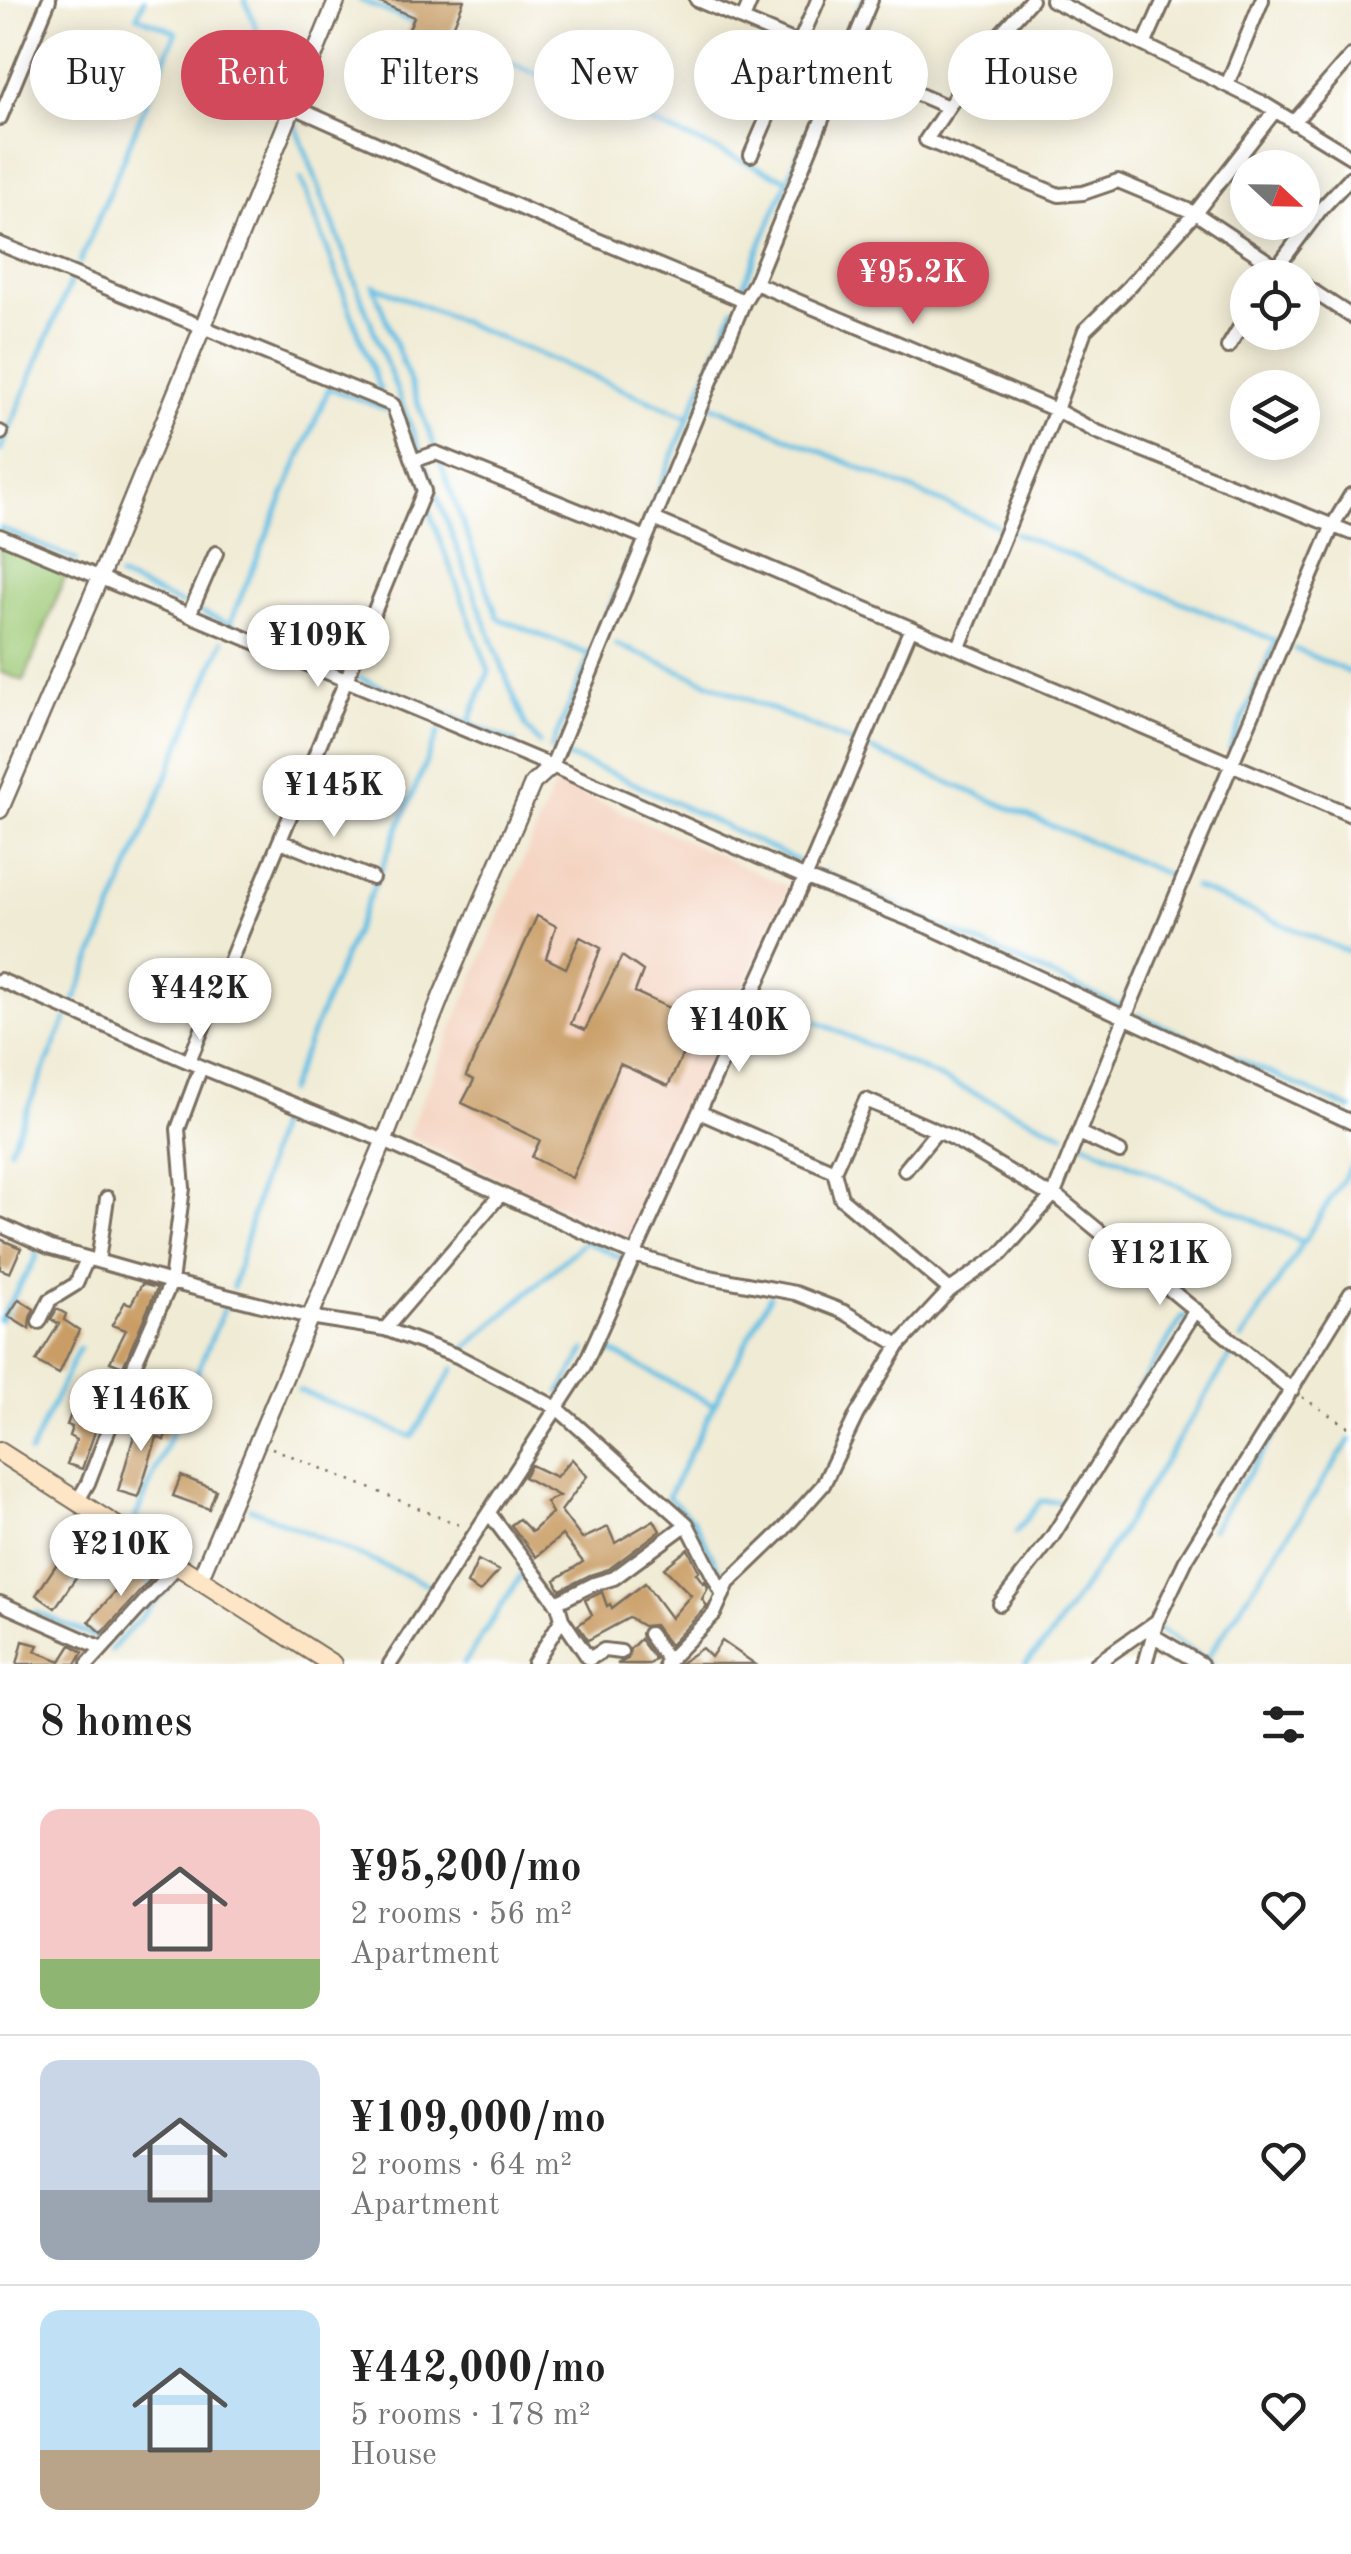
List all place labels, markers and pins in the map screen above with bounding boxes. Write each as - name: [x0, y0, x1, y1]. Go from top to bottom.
- pin: ¥95.2K: [832, 242, 994, 327]
- pin: ¥109K: [248, 605, 388, 690]
- pin: ¥145K: [264, 755, 404, 840]
- pin: ¥442K: [130, 958, 270, 1043]
- pin: ¥140K: [669, 990, 809, 1075]
- pin: ¥121K: [1090, 1223, 1230, 1308]
- pin: ¥146K: [71, 1369, 211, 1454]
- pin: ¥210K: [51, 1514, 191, 1599]

